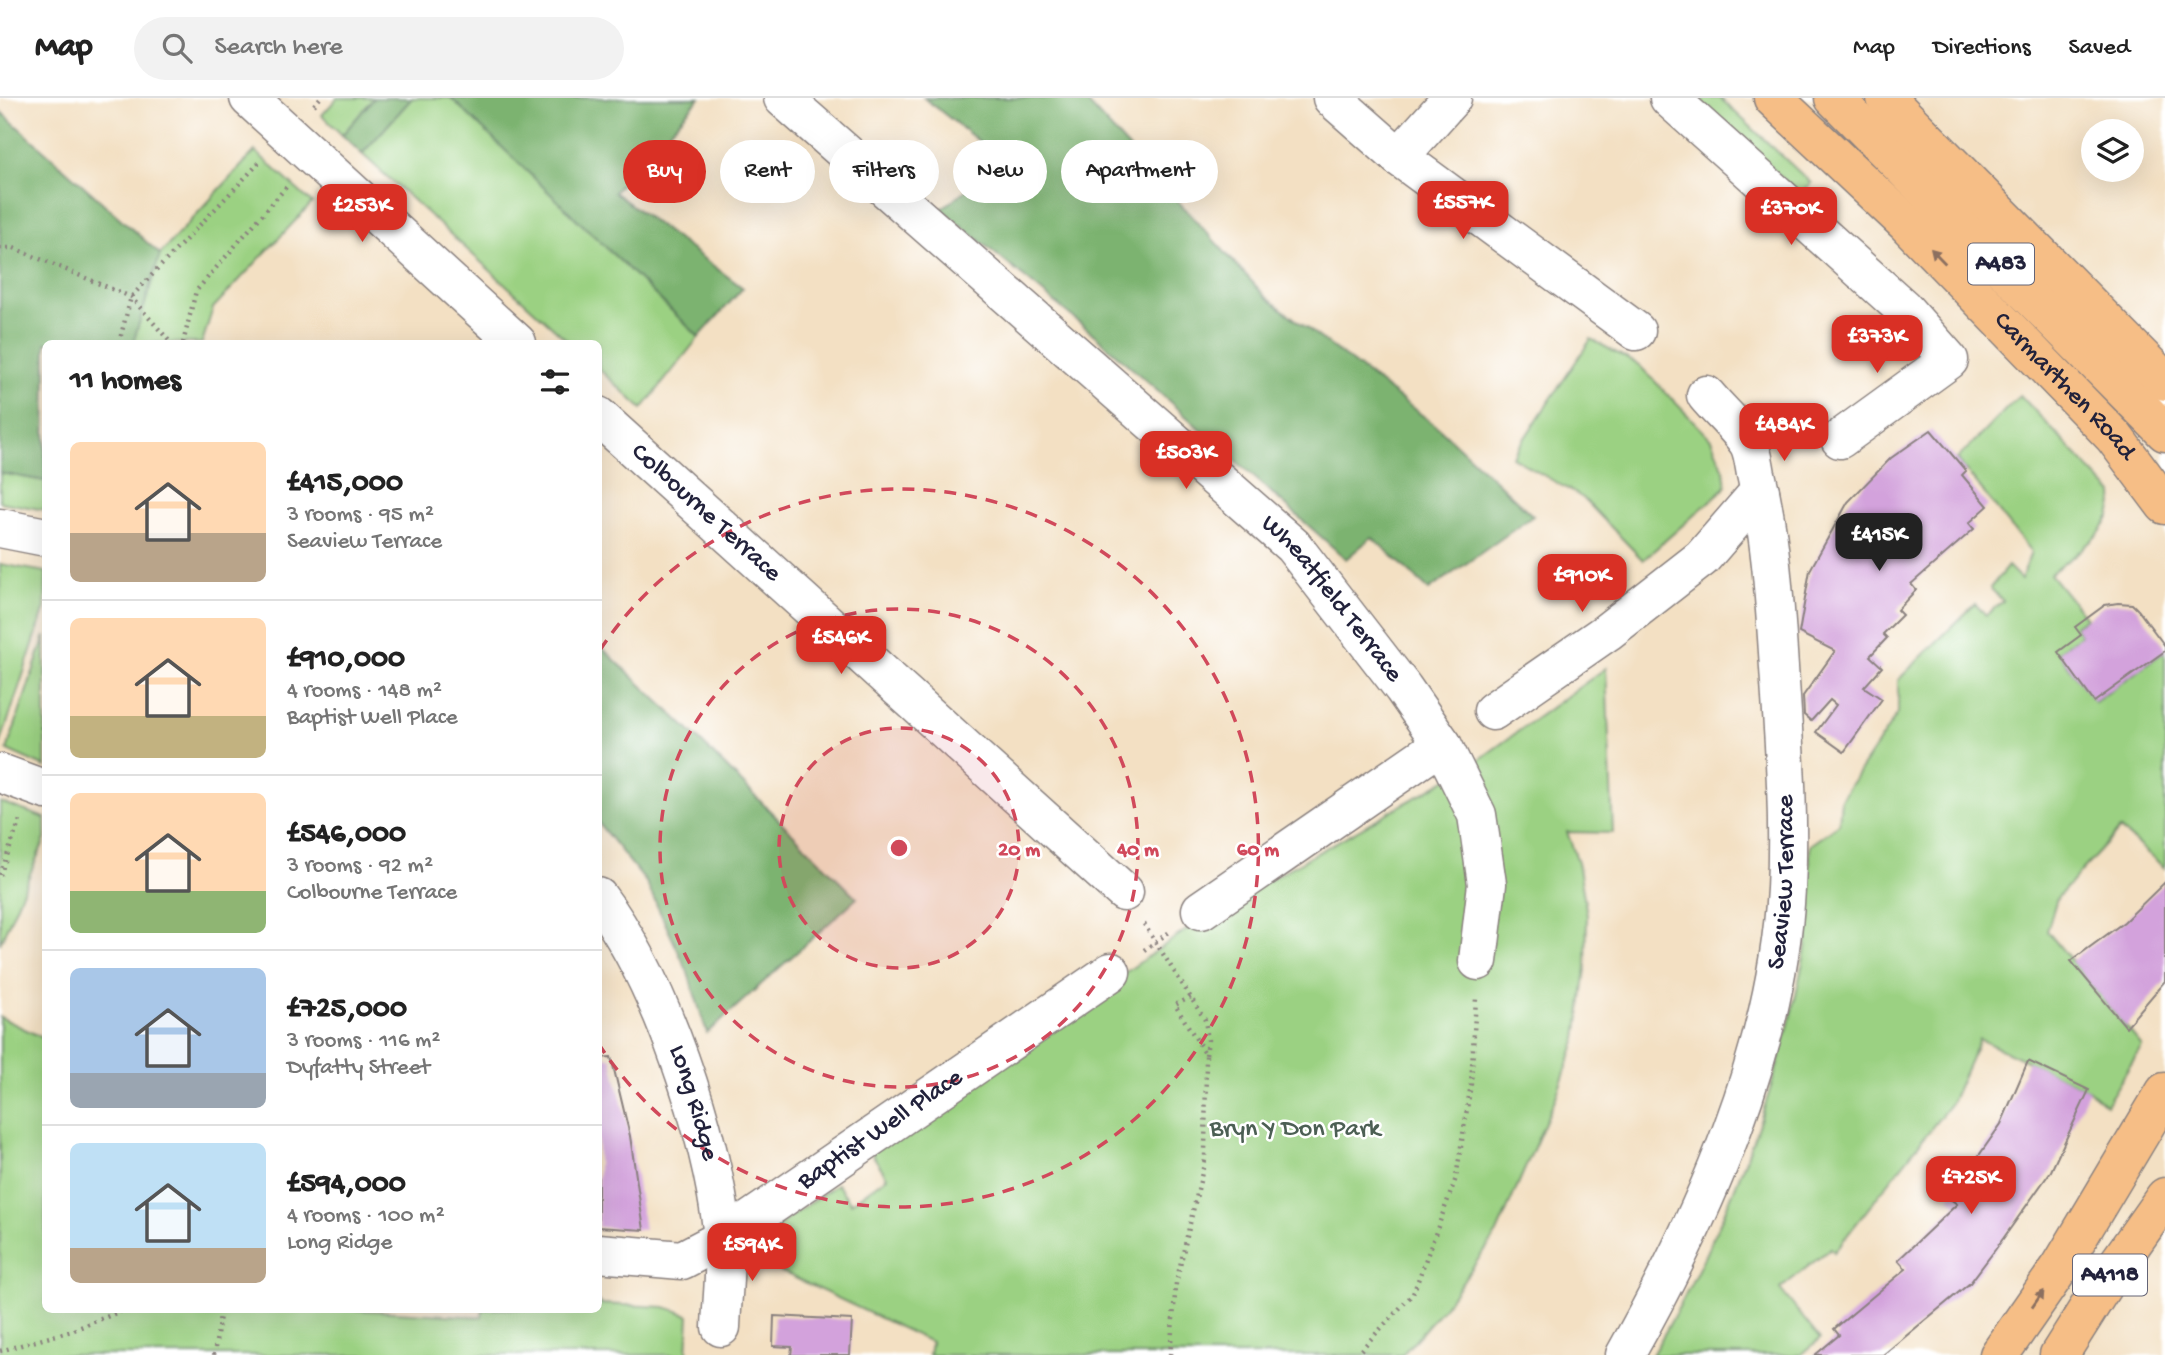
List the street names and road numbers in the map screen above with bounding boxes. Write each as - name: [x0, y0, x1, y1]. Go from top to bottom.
- road number: A483: [1968, 244, 2034, 284]
- street label: Carmarthen Road: [1986, 306, 2143, 468]
- street label: Colbourne Terrace: [624, 437, 788, 590]
- street label: Wheatfield Terrace: [1254, 509, 1409, 689]
- street label: Seaview Terrace: [1761, 794, 1803, 972]
- street label: Long Ridge: [660, 1041, 725, 1164]
- street label: Baptist Well Place: [792, 1062, 970, 1198]
- road number: A4118: [2073, 1254, 2147, 1296]

